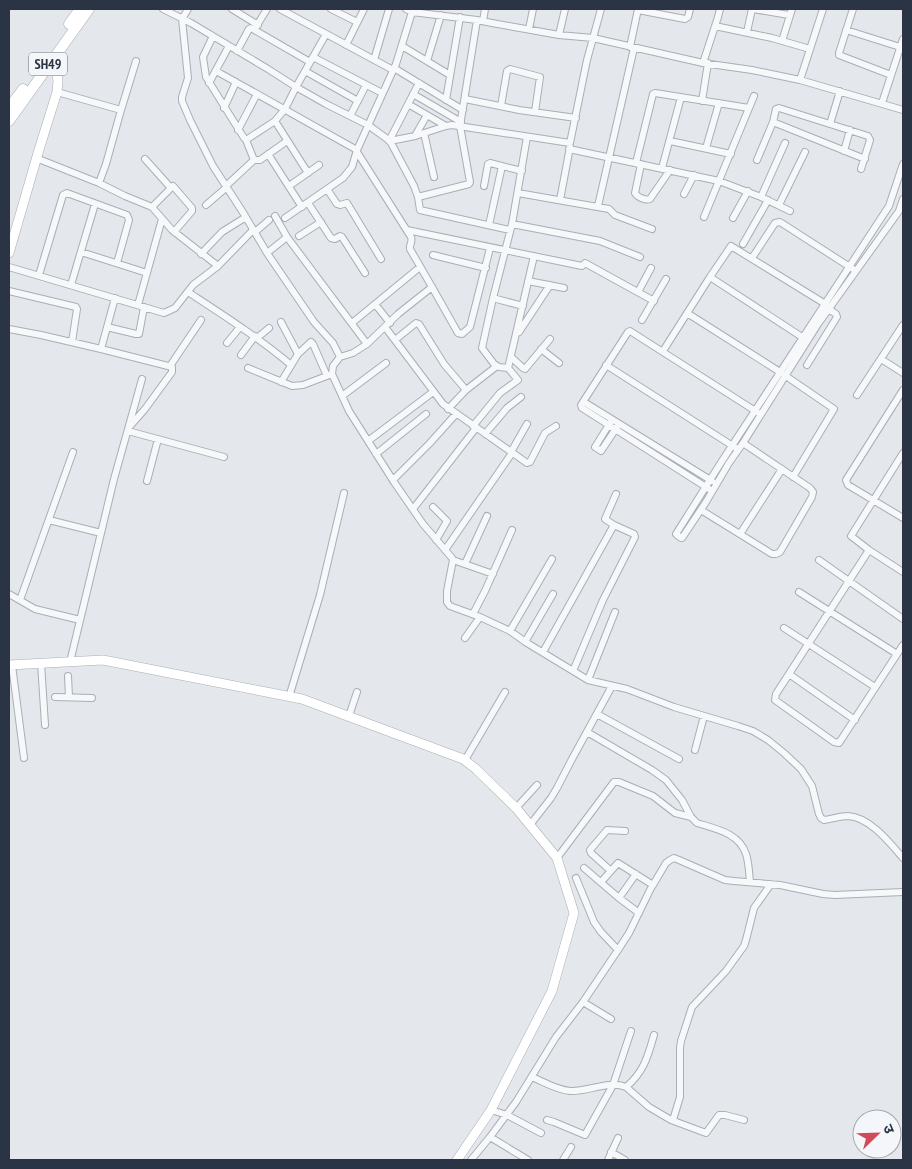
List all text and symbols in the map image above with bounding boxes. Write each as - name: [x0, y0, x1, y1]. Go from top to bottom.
- road number: SH49: [29, 52, 67, 76]
- north arrow: [852, 1109, 902, 1159]
- text: उ: [879, 1122, 899, 1137]

